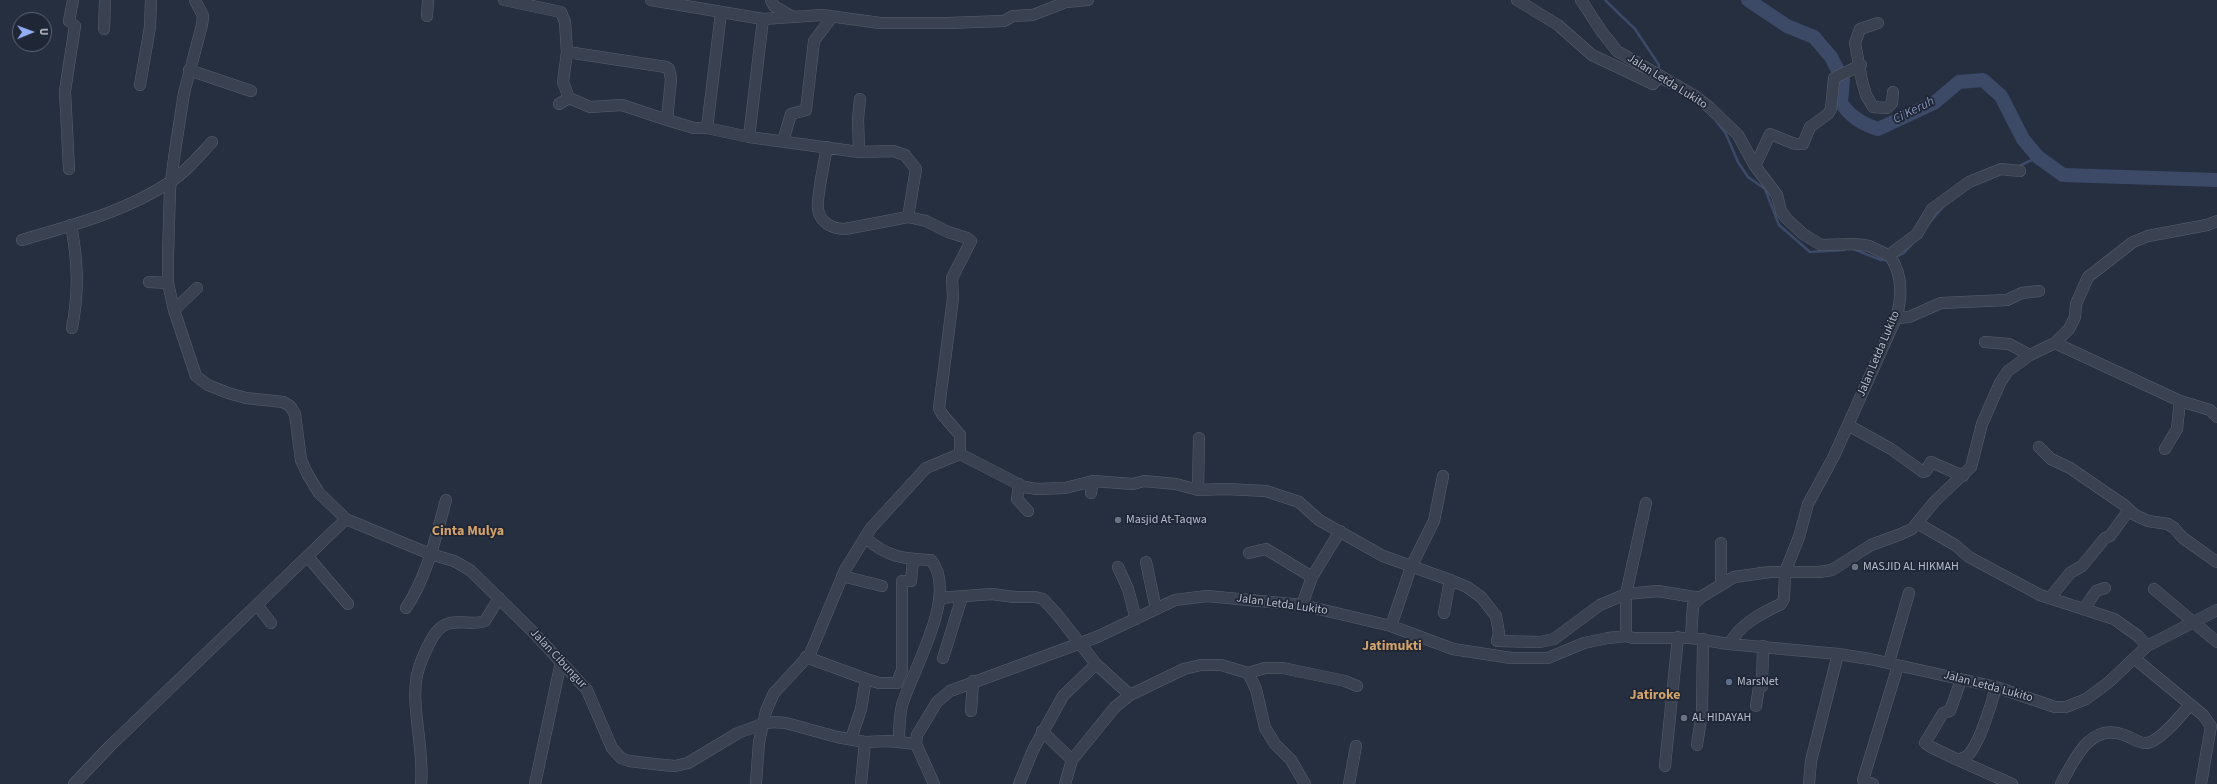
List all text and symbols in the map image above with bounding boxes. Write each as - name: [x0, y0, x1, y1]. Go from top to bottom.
- north arrow: [12, 12, 52, 52]
- text: U: [36, 28, 51, 36]
- street label: Jalan Letda Lukito: [1624, 52, 1710, 112]
- water label: Ci Keruh: [1891, 94, 1937, 128]
- street label: Jalan Letda Lukito: [1854, 309, 1904, 399]
- place label: Masjid At-Taqwa: [1126, 513, 1207, 527]
- marker: Masjid At-Taqwa: [1113, 515, 1123, 525]
- district label: Cinta Mulya: [432, 524, 504, 540]
- place label: MASJID AL HIKMAH: [1863, 560, 1959, 574]
- marker: MASJID AL HIKMAH: [1850, 562, 1860, 572]
- street label: Jalan Letda Lukito: [1235, 591, 1329, 619]
- street label: Jalan Cibungur: [527, 626, 589, 692]
- district label: Jatimukti: [1362, 639, 1422, 655]
- street label: Jalan Letda Lukito: [1942, 668, 2034, 706]
- place label: MarsNet: [1737, 675, 1779, 689]
- marker: MarsNet: [1724, 677, 1734, 687]
- district label: Jatiroke: [1629, 688, 1681, 704]
- place label: AL HIDAYAH: [1692, 711, 1751, 725]
- marker: AL HIDAYAH: [1679, 713, 1689, 723]

